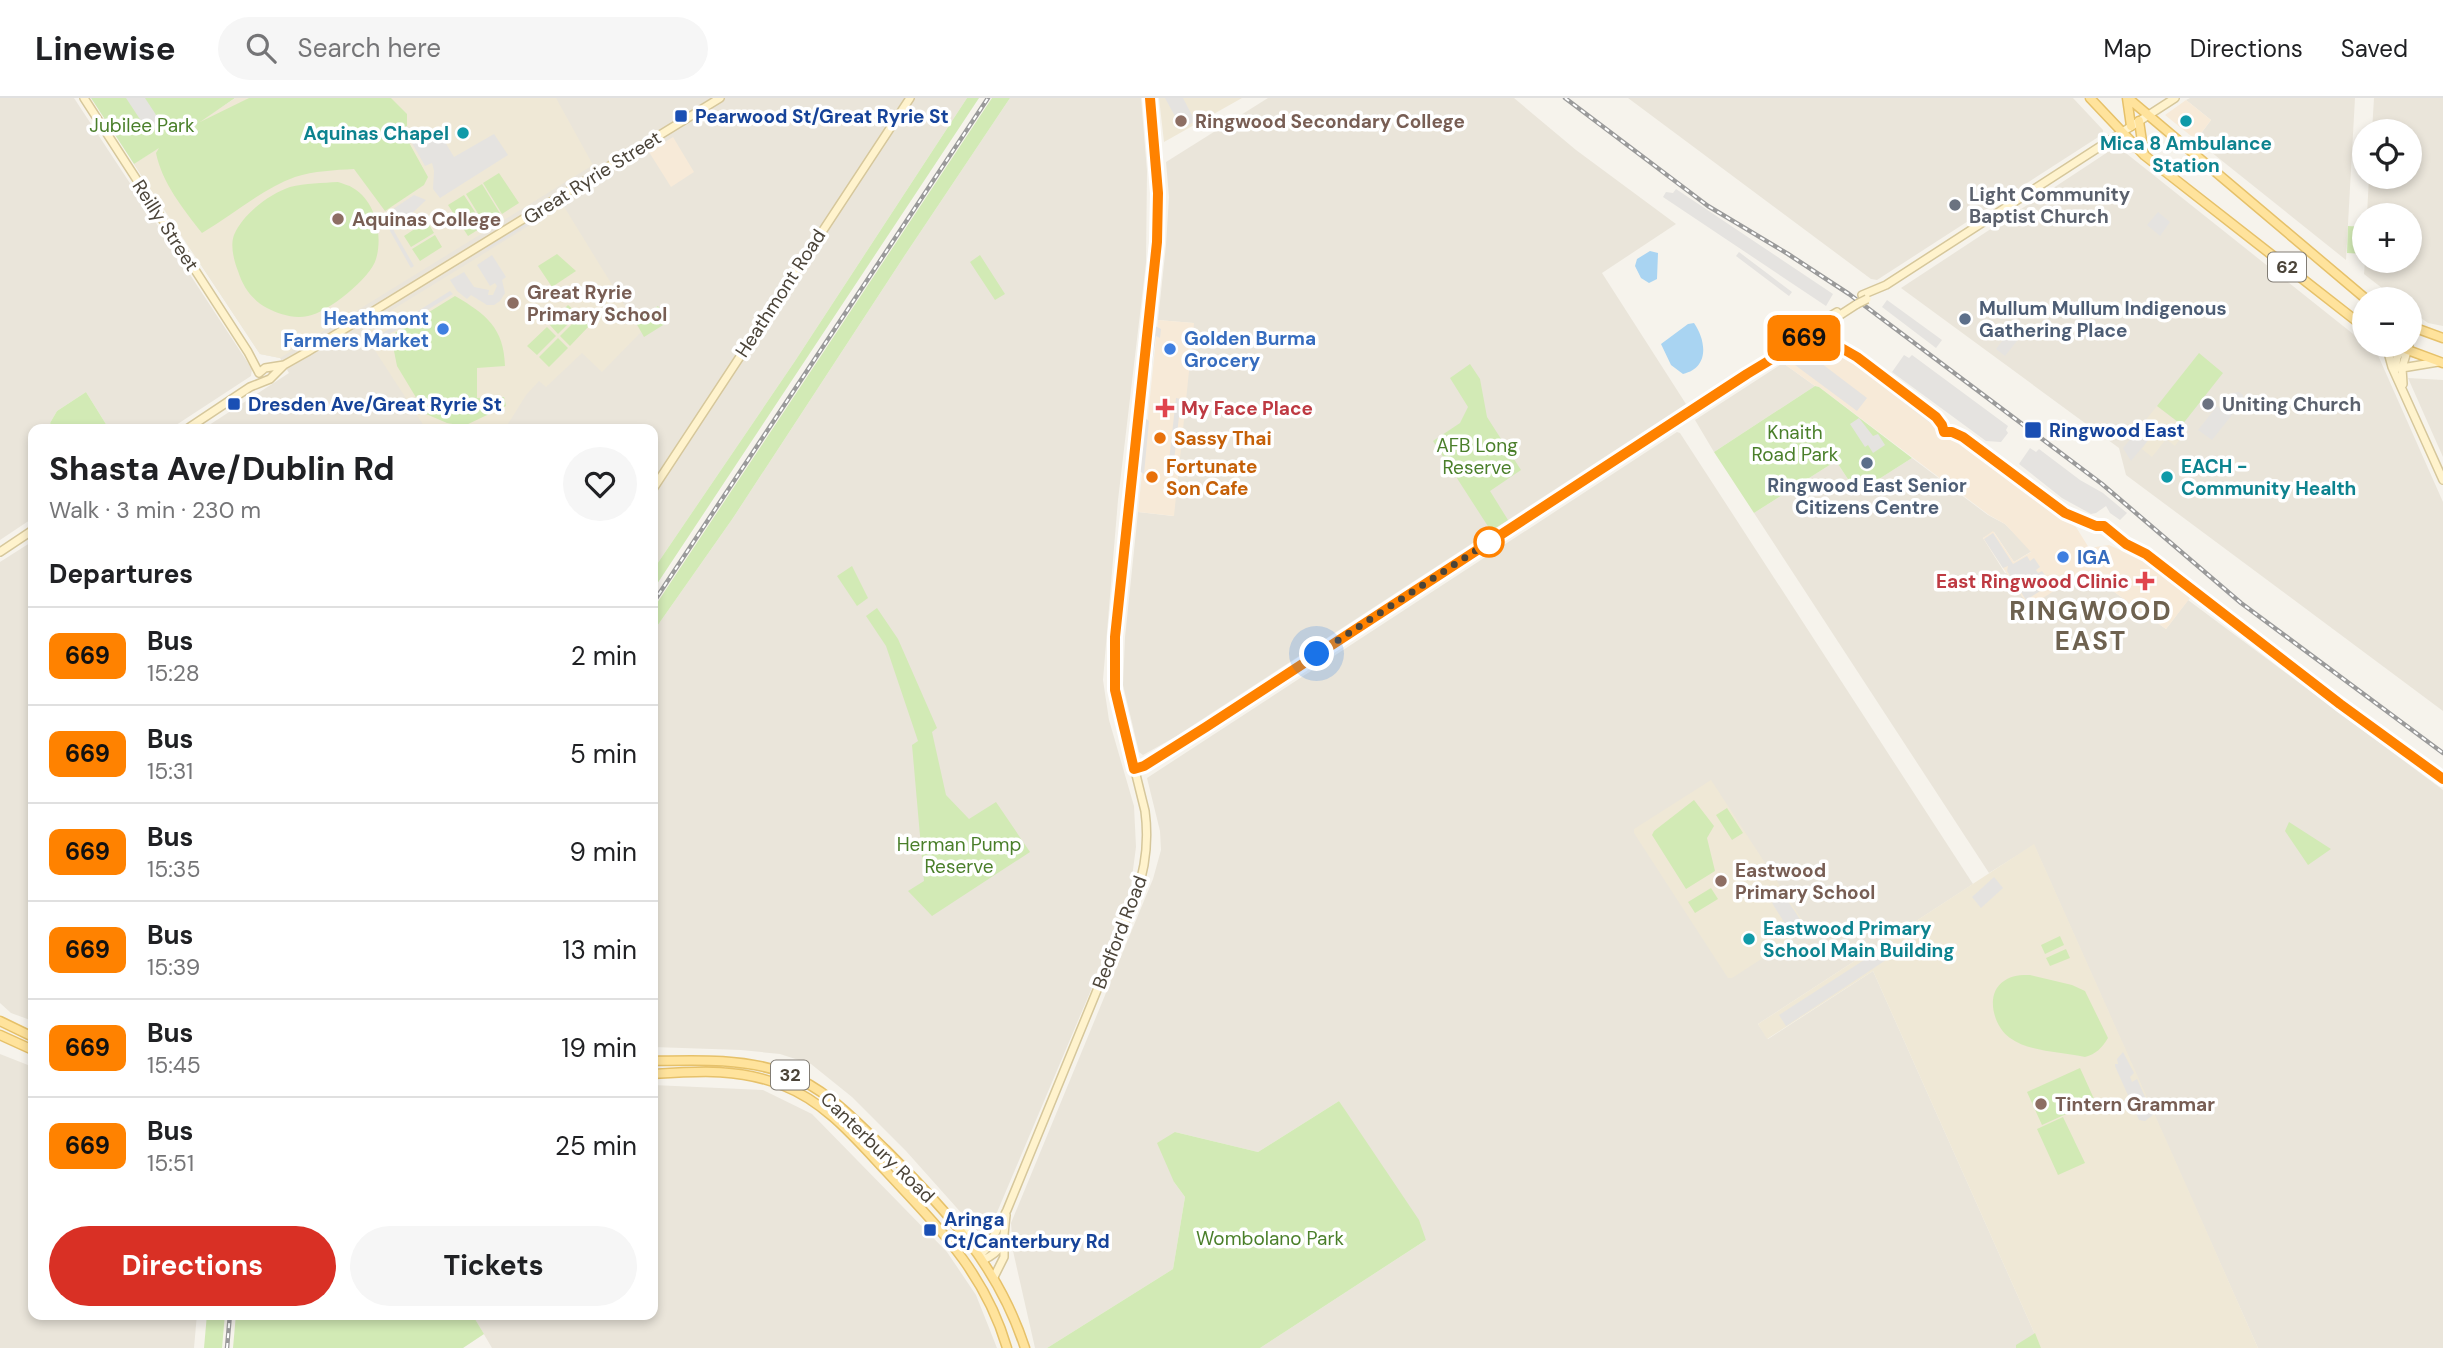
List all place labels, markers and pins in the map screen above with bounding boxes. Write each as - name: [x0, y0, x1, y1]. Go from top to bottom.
- place label: Pearwood St/Great Ryrie St: [695, 104, 949, 129]
- marker: Pearwood St/Great Ryrie St: [673, 108, 689, 124]
- place label: Ringwood Secondary College: [1195, 109, 1465, 134]
- marker: Ringwood Secondary College: [1173, 113, 1189, 129]
- marker: Mica 8 Ambulance Station: [2178, 113, 2194, 129]
- place label: Aquinas Chapel: [303, 121, 449, 146]
- marker: Aquinas Chapel: [455, 125, 471, 141]
- place label: Mica 8 Ambulance Station: [2100, 131, 2272, 178]
- place label: Light Community Baptist Church: [1969, 182, 2131, 229]
- marker: Light Community Baptist Church: [1947, 197, 1963, 213]
- place label: Aquinas College: [352, 207, 501, 232]
- marker: Aquinas College: [330, 211, 346, 227]
- place label: Great Ryrie Primary School: [527, 280, 667, 327]
- marker: Great Ryrie Primary School: [505, 295, 521, 311]
- place label: Mullum Mullum Indigenous Gathering Place: [1979, 296, 2227, 343]
- place label: Heathmont Farmers Market: [283, 306, 429, 353]
- marker: Mullum Mullum Indigenous Gathering Place: [1957, 311, 1973, 327]
- marker: Heathmont Farmers Market: [435, 321, 451, 337]
- place label: Golden Burma Grocery: [1184, 326, 1316, 373]
- marker: Golden Burma Grocery: [1162, 341, 1178, 357]
- place label: Dresden Ave/Great Ryrie St: [248, 392, 502, 417]
- place label: Uniting Church: [2222, 392, 2361, 417]
- marker: Dresden Ave/Great Ryrie St: [226, 396, 242, 412]
- place label: My Face Place: [1181, 396, 1313, 421]
- marker: Uniting Church: [2200, 396, 2216, 412]
- marker: My Face Place: [1155, 398, 1175, 418]
- place label: Ringwood East: [2049, 418, 2185, 443]
- marker: Ringwood East: [2023, 420, 2043, 440]
- place label: Sassy Thai: [1174, 426, 1272, 451]
- marker: Sassy Thai: [1152, 430, 1168, 446]
- place label: Fortunate Son Cafe: [1166, 454, 1258, 501]
- place label: EACH - Community Health: [2181, 454, 2356, 501]
- marker: Ringwood East Senior Citizens Centre: [1859, 455, 1875, 471]
- marker: Fortunate Son Cafe: [1144, 469, 1160, 485]
- marker: EACH - Community Health: [2159, 469, 2175, 485]
- place label: Ringwood East Senior Citizens Centre: [1767, 473, 1967, 520]
- unlabelled marker: [1474, 527, 1504, 557]
- place label: IGA: [2077, 545, 2111, 570]
- marker: IGA: [2055, 549, 2071, 565]
- place label: East Ringwood Clinic: [1936, 569, 2129, 594]
- marker: East Ringwood Clinic: [2135, 571, 2155, 591]
- place label: Eastwood Primary School: [1735, 858, 1875, 905]
- marker: Eastwood Primary School: [1713, 873, 1729, 889]
- place label: Eastwood Primary School Main Building: [1763, 916, 1955, 963]
- marker: Eastwood Primary School Main Building: [1741, 931, 1757, 947]
- place label: Tintern Grammar: [2055, 1092, 2215, 1117]
- marker: Tintern Grammar: [2033, 1096, 2049, 1112]
- place label: Aringa Ct/Canterbury Rd: [944, 1207, 1110, 1254]
- marker: Aringa Ct/Canterbury Rd: [922, 1222, 938, 1238]

